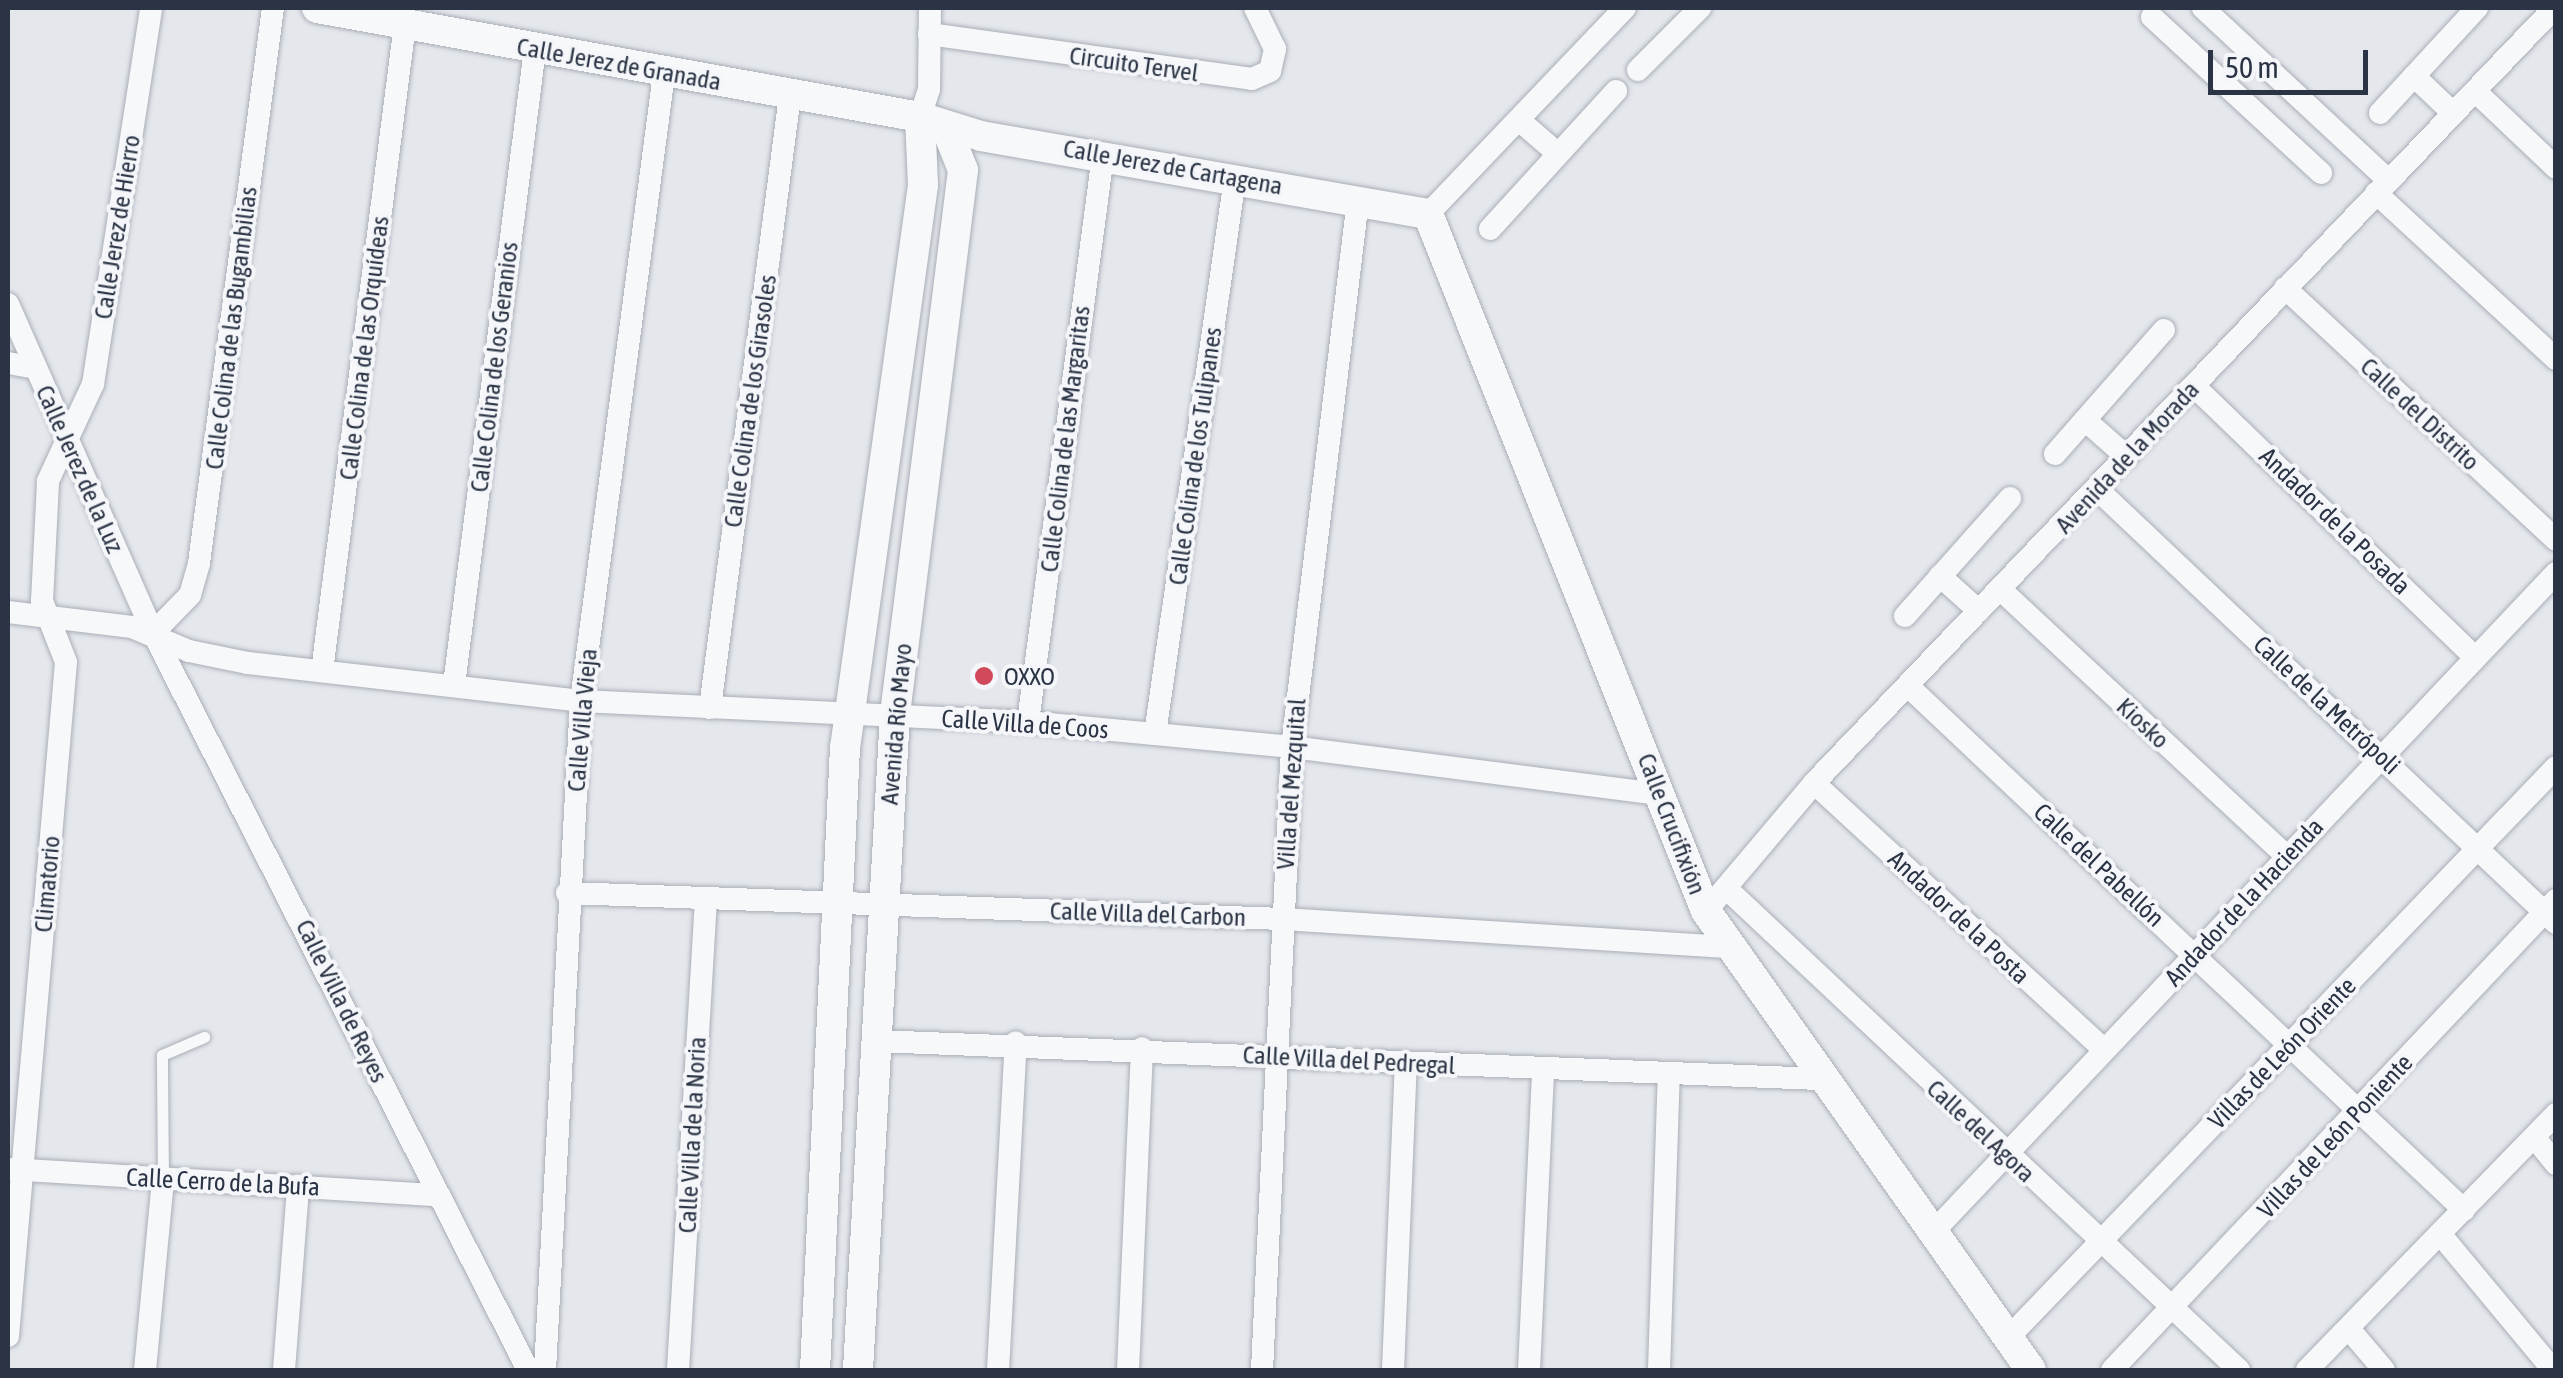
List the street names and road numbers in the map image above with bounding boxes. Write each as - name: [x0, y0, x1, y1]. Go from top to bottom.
- street label: Calle Jerez de Granada: [515, 31, 723, 97]
- street label: Circuito Tervel: [1068, 40, 1200, 88]
- street label: Calle Jerez de Hierro: [88, 133, 146, 321]
- street label: Calle Jerez de Cartagena: [1061, 133, 1285, 201]
- street label: Calle Colina de las Bugambilias: [199, 185, 263, 471]
- street label: Calle Colina de las Orquídeas: [333, 214, 395, 482]
- street label: Calle Colina de los Geranios: [464, 240, 524, 494]
- street label: Calle Colina de los Girasoles: [717, 273, 783, 529]
- street label: Calle Colina de las Margaritas: [1034, 304, 1096, 574]
- street label: Calle Colina de los Tulipanes: [1162, 325, 1228, 587]
- street label: Calle del Distrito: [2354, 351, 2486, 477]
- street label: Avenida de la Morada: [2049, 375, 2205, 539]
- street label: Calle Jerez de la Luz: [30, 381, 130, 557]
- street label: Andador de la Posada: [2253, 441, 2417, 601]
- street label: Calle de la Metrópoli: [2248, 629, 2406, 781]
- street label: Avenida Río Mayo: [874, 642, 918, 806]
- street label: Calle Villa Vieja: [561, 647, 603, 793]
- street label: Kiosko: [2111, 691, 2175, 755]
- street label: Villa del Mezquital: [1270, 697, 1312, 871]
- street label: Calle Villa de Coos: [941, 703, 1109, 745]
- street label: Calle Crucifixión: [1631, 749, 1713, 899]
- street label: Calle del Pabellón: [2028, 797, 2170, 933]
- street label: Andador de la Hacienda: [2158, 812, 2330, 992]
- street label: Climatorio: [28, 834, 66, 934]
- street label: Andador de la Posta: [1882, 844, 2036, 990]
- street label: Calle Villa del Carbon: [1049, 896, 1247, 932]
- street label: Calle Villa de Reyes: [290, 915, 394, 1087]
- street label: Villas de León Oriente: [2202, 971, 2362, 1135]
- street label: Calle Villa de la Noria: [672, 1036, 712, 1234]
- street label: Calle Villa del Pedregal: [1242, 1039, 1456, 1081]
- street label: Villas de León Poniente: [2251, 1048, 2419, 1224]
- street label: Calle del Agora: [1921, 1073, 2041, 1189]
- street label: Calle Cerro de la Bufa: [125, 1162, 321, 1202]

